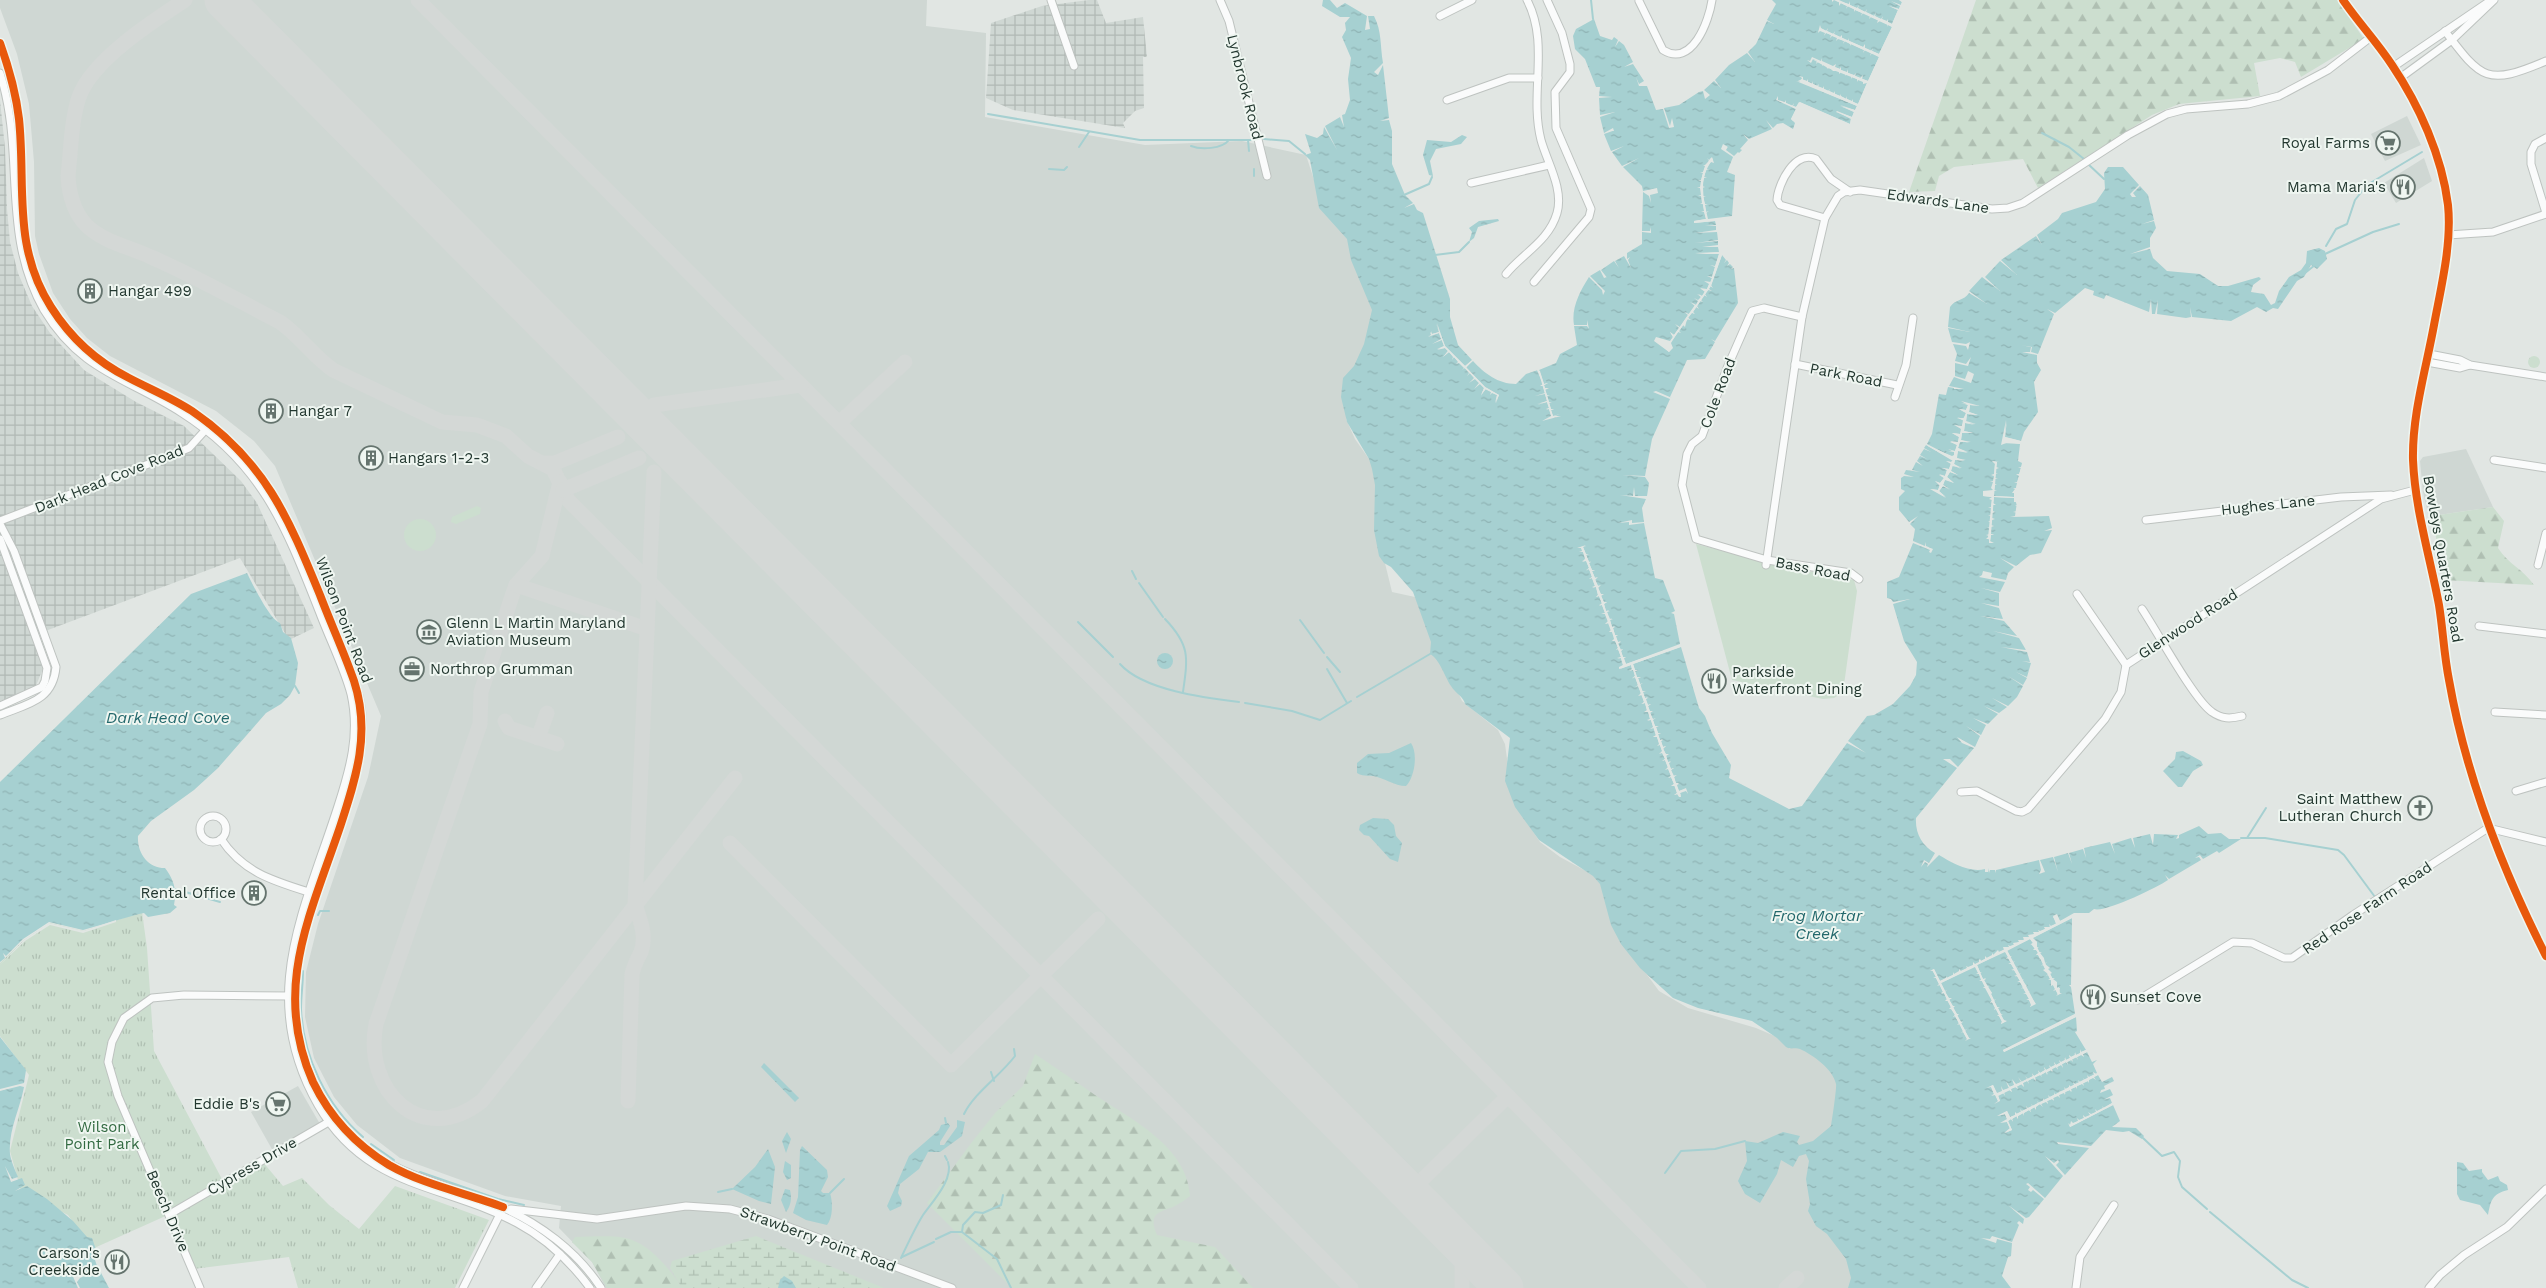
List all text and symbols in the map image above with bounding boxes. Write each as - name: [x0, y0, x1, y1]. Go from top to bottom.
- street label: Lynbrook Road: [1223, 33, 1267, 141]
- supermarket icon: Royal Farms: [2375, 130, 2401, 156]
- place label: Royal Farms: [2281, 134, 2370, 152]
- restaurant icon: Mama Maria's: [2390, 174, 2416, 200]
- place label: Mama Maria's: [2287, 178, 2386, 196]
- street label: Edwards Lane: [1886, 185, 1990, 217]
- building icon: Hangar 499: [77, 278, 103, 304]
- place label: Hangar 499: [108, 282, 192, 300]
- street label: Cole Road: [1696, 355, 1740, 431]
- street label: Park Road: [1808, 359, 1884, 391]
- building icon: Hangar 7: [258, 398, 284, 424]
- place label: Hangar 7: [288, 402, 352, 420]
- street label: Dark Head Cove Road: [32, 441, 186, 517]
- building icon: Hangars 1-2-3: [358, 445, 384, 471]
- place label: Hangars 1-2-3: [388, 449, 489, 467]
- street label: Bowleys Quarters Road: [2419, 474, 2467, 644]
- street label: Hughes Lane: [2220, 491, 2316, 519]
- street label: Bass Road: [1774, 553, 1852, 585]
- street label: Wilson Point Road: [312, 554, 376, 686]
- street label: Glenwood Road: [2135, 585, 2241, 663]
- place label: Glenn L Martin Maryland Aviation Museum: [446, 614, 626, 649]
- museum icon: Glenn L Martin Maryland Aviation Museum: [416, 619, 442, 645]
- office icon: Northrop Grumman: [399, 656, 425, 682]
- place label: Northrop Grumman: [430, 660, 573, 678]
- place label: Parkside Waterfront Dining: [1732, 663, 1862, 698]
- restaurant icon: Parkside Waterfront Dining: [1701, 668, 1727, 694]
- water label: Dark Head Cove: [106, 708, 230, 727]
- place label: Saint Matthew Lutheran Church: [2279, 790, 2402, 825]
- church icon: Saint Matthew Lutheran Church: [2407, 795, 2433, 821]
- street label: Red Rose Farm Road: [2299, 858, 2435, 958]
- building icon: Rental Office: [241, 880, 267, 906]
- place label: Rental Office: [140, 884, 236, 902]
- water label: Frog Mortar Creek: [1772, 906, 1863, 943]
- restaurant icon: Sunset Cove: [2080, 984, 2106, 1010]
- place label: Sunset Cove: [2110, 988, 2202, 1006]
- supermarket icon: Eddie B's: [265, 1091, 291, 1117]
- place label: Eddie B's: [193, 1095, 260, 1113]
- park label: Wilson Point Park: [65, 1118, 140, 1153]
- street label: Cypress Drive: [204, 1133, 300, 1199]
- street label: Beech Drive: [143, 1167, 193, 1255]
- street label: Strawberry Point Road: [738, 1202, 898, 1276]
- place label: Carson's Creekside: [28, 1244, 100, 1279]
- restaurant icon: Carson's Creekside: [104, 1249, 130, 1275]

